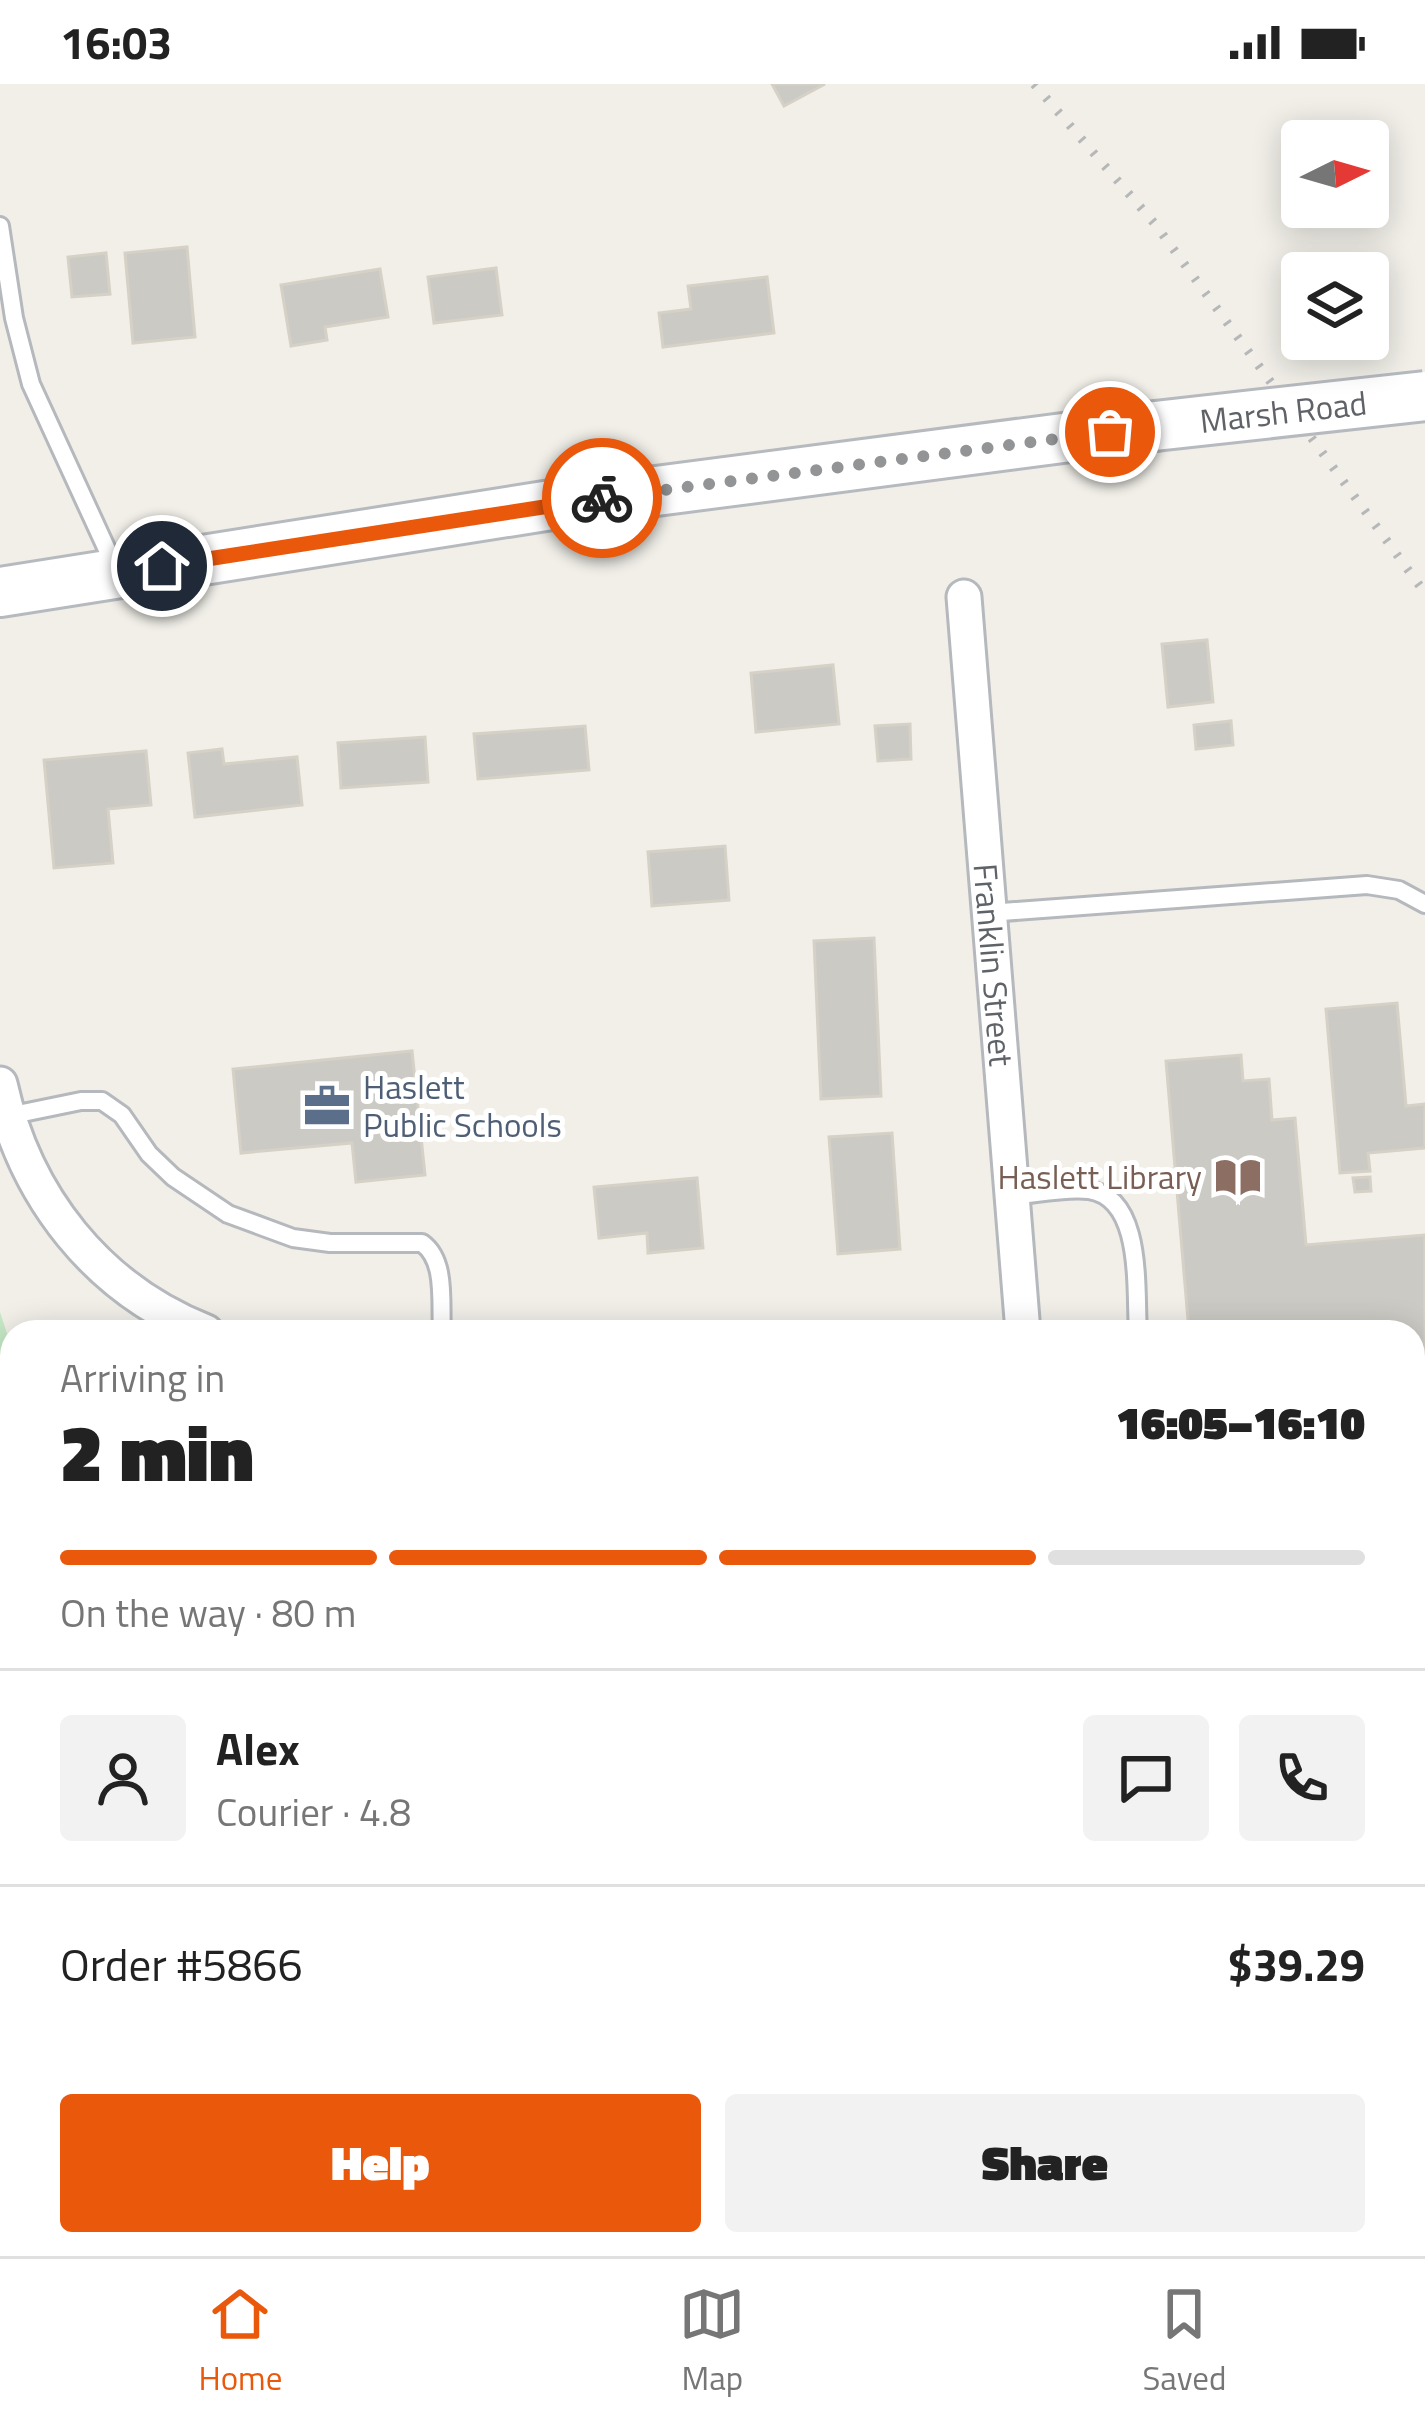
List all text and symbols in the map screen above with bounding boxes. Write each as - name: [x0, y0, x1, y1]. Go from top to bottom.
- text: 16:03: [60, 8, 172, 76]
- north arrow: [1281, 120, 1389, 228]
- map controls: [1281, 120, 1389, 360]
- button: layers: [1281, 252, 1389, 360]
- street label: Marsh Road: [1197, 378, 1369, 446]
- pin: [1059, 381, 1161, 483]
- icon: bag: [1077, 399, 1143, 465]
- courier: [542, 438, 662, 558]
- icon: bike: [569, 465, 635, 531]
- pin: [111, 515, 213, 617]
- icon: home: [129, 533, 195, 599]
- street label: Franklin Street: [960, 862, 1027, 1068]
- place label: Haslett Public Schools: [363, 1062, 562, 1150]
- office icon: Haslett Public Schools: [302, 1081, 352, 1131]
- place label: Haslett Library: [998, 1152, 1202, 1202]
- library icon: Haslett Library: [1213, 1152, 1263, 1202]
- text: Arriving in: [60, 1348, 225, 1407]
- text: 16:05–16:10: [1116, 1388, 1365, 1456]
- text: 2 min: [60, 1393, 254, 1511]
- text: On the way · 80 m: [60, 1583, 356, 1642]
- text: Alex: [216, 1714, 300, 1782]
- button: person: [60, 1715, 186, 1841]
- button: chat: [1083, 1715, 1209, 1841]
- button: phone: [1239, 1715, 1365, 1841]
- text: Courier · 4.8: [216, 1782, 411, 1841]
- text: Order #5866: [60, 1930, 303, 1998]
- text: $39.29: [1227, 1930, 1365, 1998]
- button: Help: [60, 2094, 701, 2232]
- button: Share: [725, 2094, 1365, 2232]
- tab: Home: [199, 2281, 282, 2403]
- tab: Map: [679, 2281, 745, 2403]
- tab: Saved: [1142, 2281, 1226, 2403]

